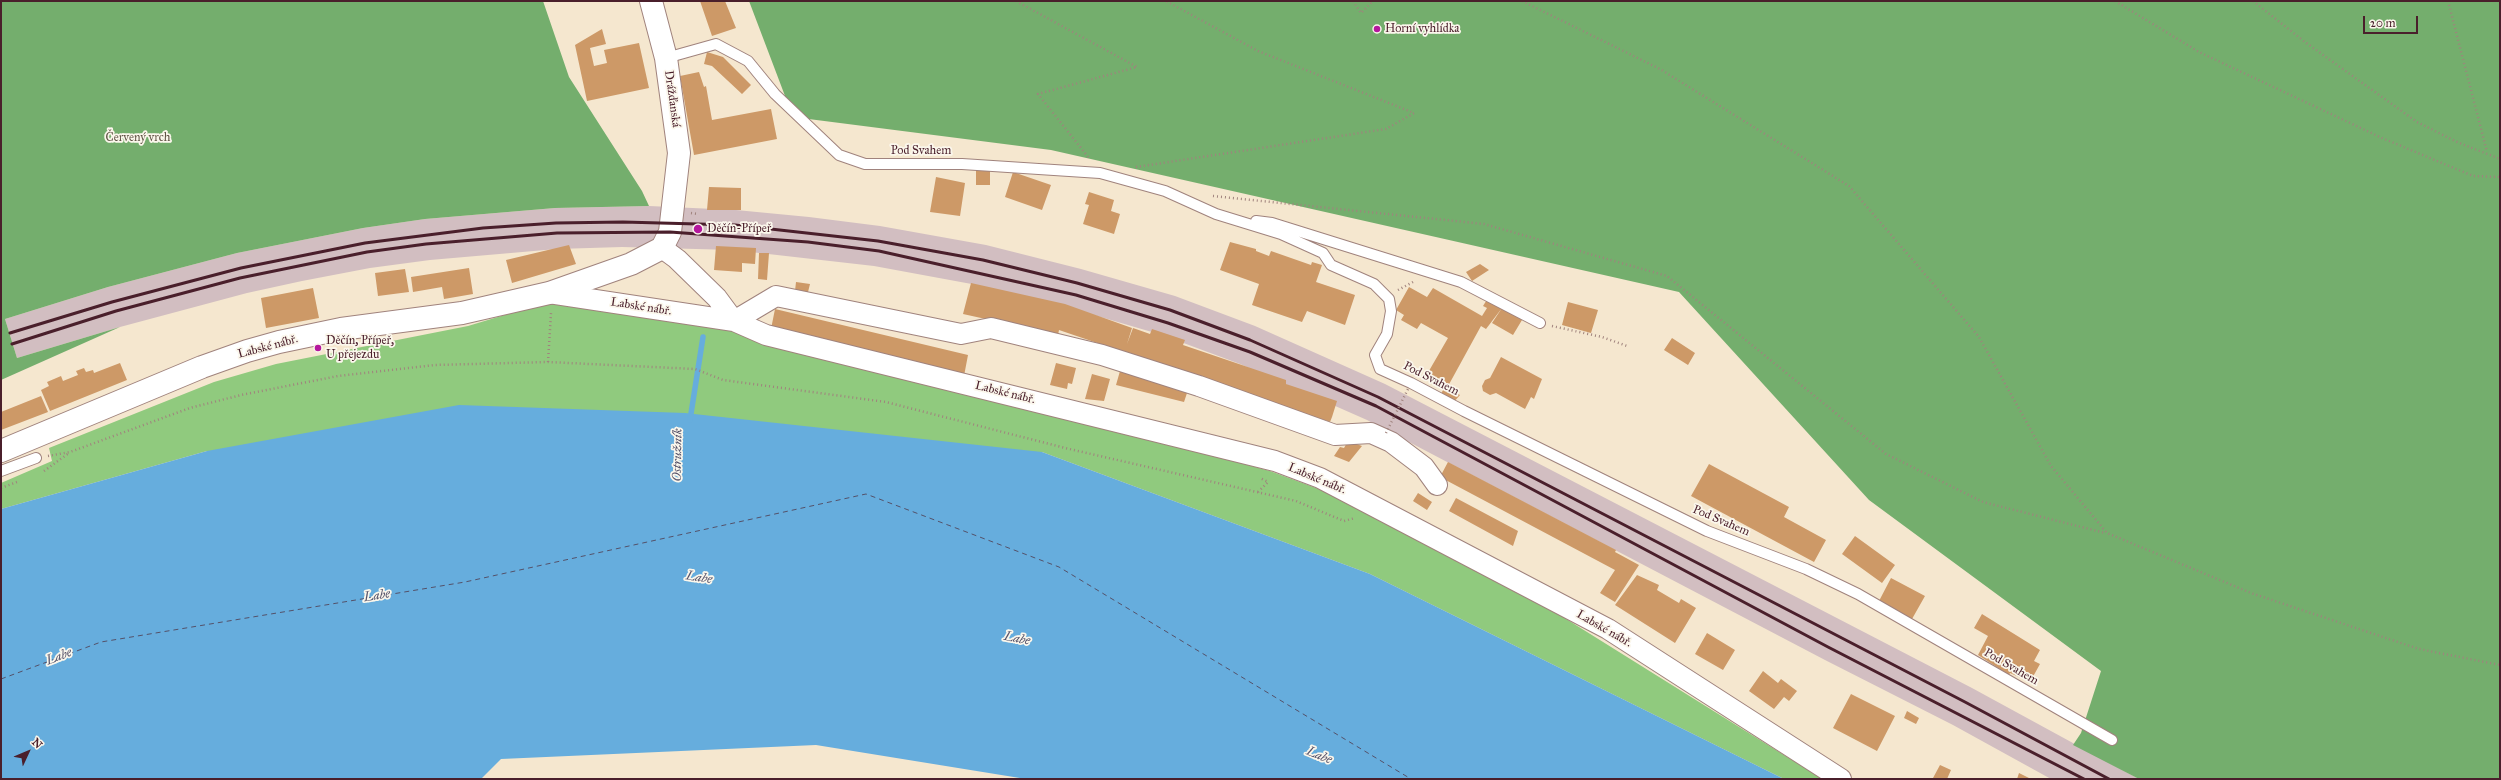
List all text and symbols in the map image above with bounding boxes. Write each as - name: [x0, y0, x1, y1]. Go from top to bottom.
- scale bar: [2365, 8, 2420, 34]
- text: 20 m: [2370, 16, 2396, 30]
- place label: Horní vyhlídka: [1385, 22, 1459, 36]
- marker: Horní vyhlídka: [1372, 24, 1382, 34]
- street label: Drážďanská: [661, 70, 683, 128]
- park label: Červený vrch: [106, 131, 170, 145]
- street label: Pod Svahem: [891, 144, 951, 158]
- place label: Děčín-Přípeř: [707, 222, 771, 236]
- marker: Děčín-Přípeř: [692, 223, 704, 235]
- street label: Labské nábř.: [610, 295, 672, 319]
- street label: Labské nábř.: [236, 332, 300, 362]
- place label: Děčín, Přípeř, U přejezdu: [326, 334, 394, 362]
- marker: Děčín, Přípeř, U přejezdu: [313, 343, 323, 353]
- street label: Pod Svahem: [1401, 359, 1461, 399]
- street label: Labské nábř.: [973, 379, 1037, 407]
- water label: Ostružník: [670, 428, 686, 482]
- street label: Labské nábř.: [1286, 460, 1348, 498]
- street label: Pod Svahem: [1690, 503, 1752, 539]
- water label: Labe: [685, 568, 713, 588]
- water label: Labe: [363, 586, 391, 606]
- street label: Labské nábř.: [1574, 607, 1634, 651]
- water label: Labe: [1003, 629, 1031, 649]
- water label: Labe: [44, 645, 74, 669]
- street label: Pod Svahem: [1981, 646, 2041, 688]
- north arrow: [8, 732, 48, 772]
- text: N: [29, 735, 45, 751]
- water label: Labe: [1304, 744, 1334, 768]

